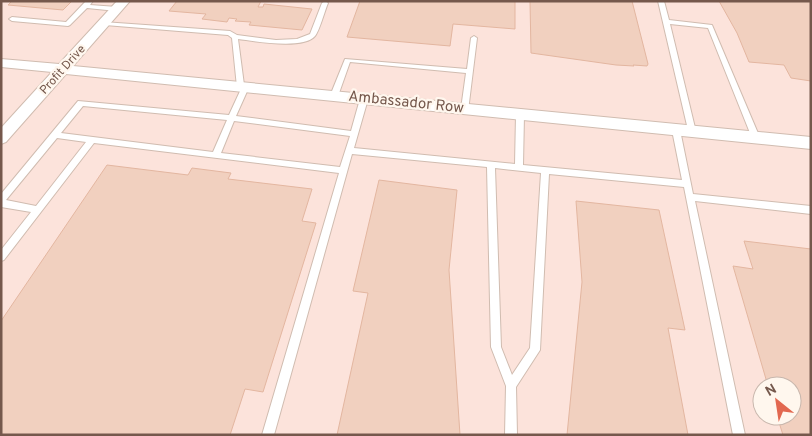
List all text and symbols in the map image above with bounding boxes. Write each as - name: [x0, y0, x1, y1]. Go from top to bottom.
- street label: Profit Drive: [37, 42, 89, 98]
- street label: Ambassador Row: [347, 87, 465, 119]
- north arrow: [752, 376, 802, 426]
- text: N: [763, 381, 780, 401]

